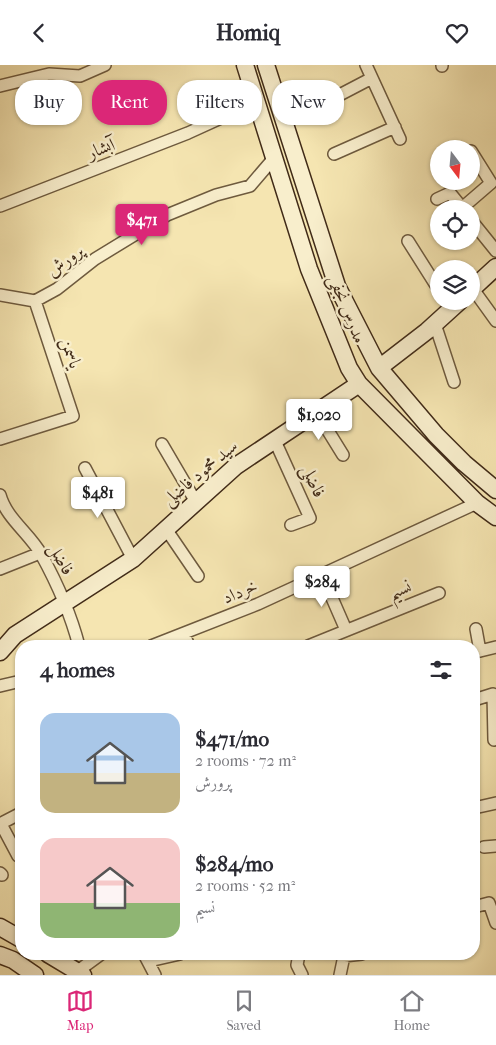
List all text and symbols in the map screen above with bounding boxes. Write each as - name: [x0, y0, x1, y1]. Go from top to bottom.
- icon: back: [25, 19, 53, 47]
- icon: heart: [443, 19, 471, 47]
- text: Homiq: [216, 20, 280, 46]
- chip: Buy: [15, 80, 82, 125]
- chip: Rent: [92, 80, 167, 125]
- chip: Filters: [177, 80, 262, 125]
- chip: New: [272, 80, 344, 125]
- street label: آبشار: [82, 133, 120, 165]
- north arrow: [430, 140, 480, 190]
- map controls: [430, 140, 480, 310]
- button: locate: [430, 200, 480, 250]
- pin: $471: [112, 203, 172, 246]
- text: $471: [126, 210, 158, 229]
- street label: پرورش: [42, 239, 89, 282]
- button: layers: [430, 260, 480, 310]
- street label: مدرس نجفی: [322, 272, 370, 347]
- street label: یاسمن: [55, 335, 86, 373]
- pin: $1,020: [278, 399, 360, 441]
- text: $1,020: [297, 405, 341, 424]
- street label: سید محمود فاضلی: [158, 435, 243, 512]
- street label: فاضلی: [294, 461, 330, 502]
- pin: $481: [68, 477, 128, 519]
- text: $481: [82, 483, 114, 502]
- street label: فاضل: [42, 539, 78, 580]
- pin: $284: [292, 565, 352, 608]
- text: $284: [305, 572, 339, 591]
- street label: خرداد: [219, 575, 261, 609]
- street label: نسیم: [386, 576, 417, 610]
- icon: filters: [427, 656, 455, 684]
- text: 4 homes: [40, 658, 115, 682]
- text: $471/mo: [195, 727, 269, 751]
- icon: home: [80, 733, 140, 793]
- text: 2 rooms · 72 m²: [195, 751, 296, 770]
- text: پرورش: [195, 773, 231, 792]
- text: $284/mo: [195, 852, 273, 876]
- icon: home: [80, 858, 140, 918]
- text: 2 rooms · 52 m²: [195, 876, 295, 895]
- text: نسیم: [195, 898, 215, 917]
- tab: Map: [66, 987, 94, 1034]
- tab: Saved: [226, 987, 261, 1034]
- tab: Home: [393, 987, 430, 1034]

